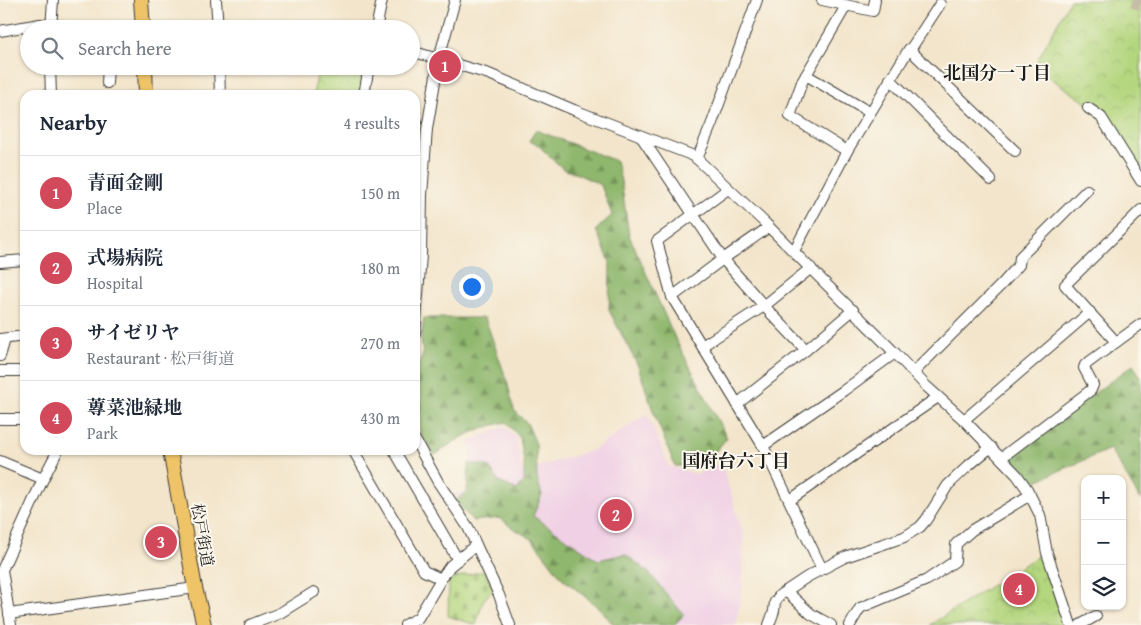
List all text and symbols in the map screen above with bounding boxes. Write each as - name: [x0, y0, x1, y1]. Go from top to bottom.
- search box: [20, 20, 420, 75]
- icon: search: [38, 34, 66, 62]
- text: Search here: [78, 34, 172, 62]
- pin: 1: [429, 47, 461, 85]
- district label: 北国分一丁目: [943, 59, 1051, 86]
- text: Nearby: [40, 107, 107, 138]
- text: 4 results: [343, 111, 400, 135]
- text: 青面金剛: [87, 168, 163, 196]
- text: 1: [52, 181, 60, 205]
- text: 150 m: [360, 181, 400, 205]
- text: Place: [87, 196, 122, 220]
- text: 式場病院: [87, 243, 163, 271]
- text: 2: [52, 256, 60, 280]
- text: 180 m: [360, 256, 400, 280]
- text: Hospital: [87, 271, 143, 295]
- your location: [459, 274, 485, 300]
- text: サイゼリヤ: [87, 318, 180, 346]
- text: 3: [52, 331, 60, 355]
- text: 270 m: [360, 331, 400, 355]
- text: Restaurant · 松戸街道: [87, 346, 234, 370]
- text: 蓴菜池緑地: [87, 393, 182, 421]
- text: 4: [52, 406, 60, 430]
- text: 430 m: [360, 406, 400, 430]
- text: Park: [87, 421, 118, 445]
- district label: 国府台六丁目: [682, 447, 790, 474]
- map controls: [1081, 475, 1126, 610]
- button: +: [1081, 475, 1126, 520]
- pin: 2: [600, 496, 632, 534]
- street label: 松戸街道: [186, 501, 220, 569]
- button: −: [1081, 520, 1126, 565]
- pin: 3: [145, 523, 177, 561]
- button: layers: [1081, 565, 1126, 610]
- pin: 4: [1003, 570, 1035, 608]

